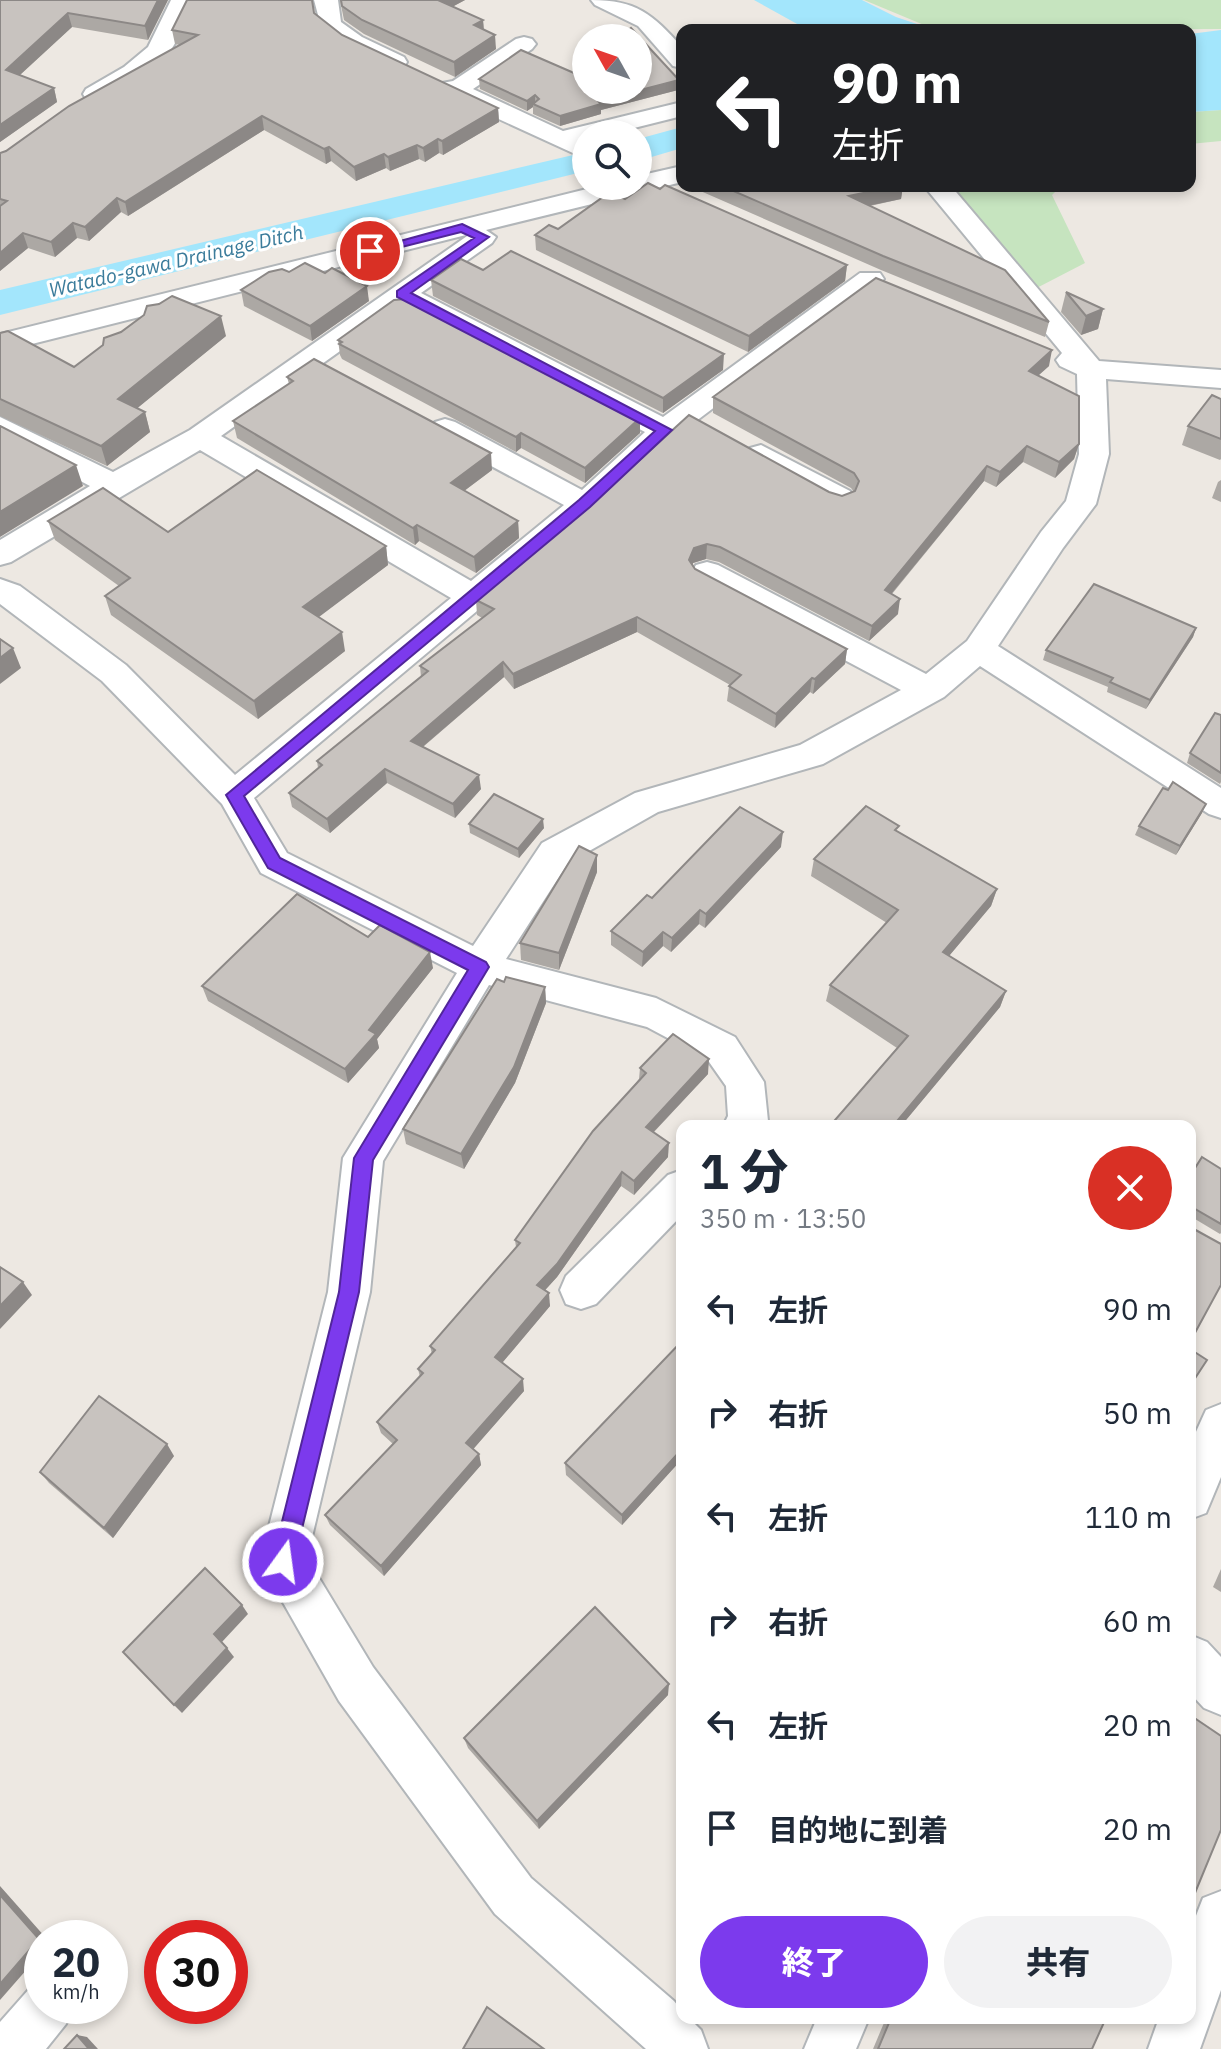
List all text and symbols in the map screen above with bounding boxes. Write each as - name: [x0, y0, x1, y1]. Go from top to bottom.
- north arrow: [572, 24, 652, 104]
- map controls: [572, 24, 652, 200]
- text: 90 m: [832, 46, 962, 118]
- icon: left: [700, 56, 804, 160]
- button: search: [572, 120, 652, 200]
- text: 左折: [832, 121, 904, 168]
- pin: [336, 217, 404, 285]
- water label: Watado-gawa Drainage Ditch: [46, 218, 306, 303]
- icon: arrive: [348, 229, 392, 273]
- text: 1 分: [700, 1140, 788, 1202]
- button: close: [1088, 1146, 1172, 1230]
- text: 350 m · 13:50: [700, 1201, 866, 1235]
- icon: left: [700, 1286, 744, 1330]
- text: 90 m: [1103, 1289, 1172, 1328]
- text: 左折: [768, 1290, 828, 1329]
- icon: right: [700, 1390, 744, 1434]
- text: 50 m: [1103, 1393, 1172, 1432]
- text: 右折: [768, 1394, 828, 1433]
- icon: left: [700, 1494, 744, 1538]
- text: 110 m: [1085, 1497, 1172, 1536]
- text: 左折: [768, 1498, 828, 1537]
- position arrow: [241, 1520, 325, 1604]
- icon: right: [700, 1598, 744, 1642]
- text: 60 m: [1103, 1601, 1172, 1640]
- text: 右折: [768, 1602, 828, 1641]
- icon: left: [700, 1702, 744, 1746]
- text: 20 m: [1103, 1705, 1172, 1744]
- text: 左折: [768, 1706, 828, 1745]
- icon: arrive: [700, 1806, 744, 1850]
- text: 20 m: [1103, 1809, 1172, 1848]
- text: 目的地に到着: [768, 1810, 948, 1849]
- button: 終了: [700, 1916, 928, 2008]
- button: 共有: [944, 1916, 1172, 2008]
- speed limit sign: 30: [144, 1920, 248, 2024]
- text: 20: [52, 1936, 100, 1988]
- text: km/h: [52, 1978, 100, 2005]

